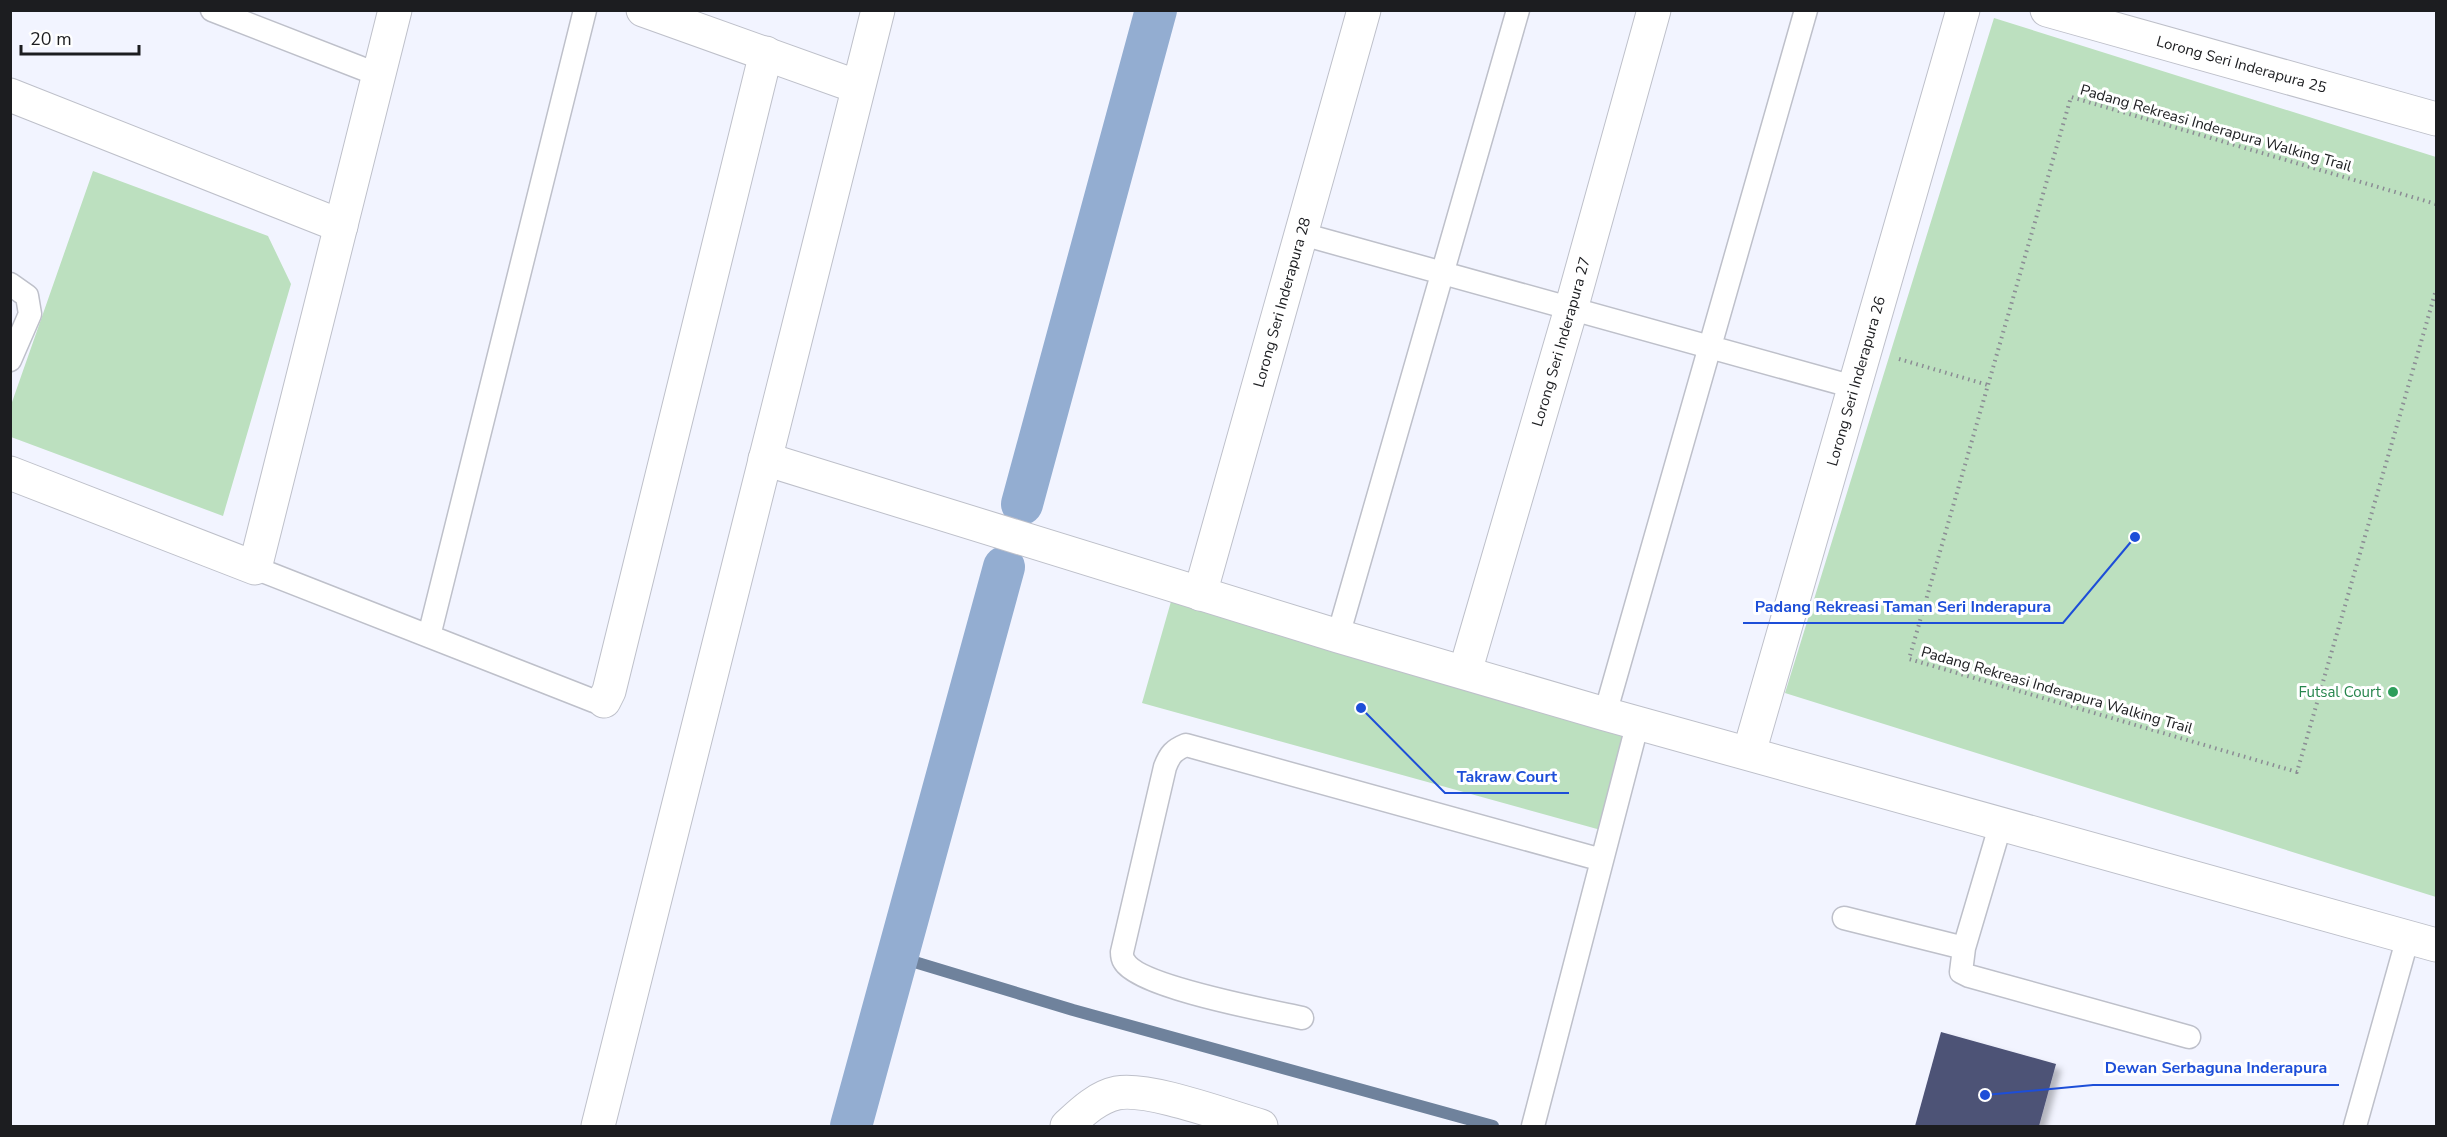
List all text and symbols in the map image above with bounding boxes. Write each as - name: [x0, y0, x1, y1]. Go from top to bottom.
- scale bar: [21, 18, 140, 56]
- text: 20 m: [30, 27, 72, 51]
- street label: Lorong Seri Inderapura 25: [2154, 31, 2329, 98]
- street label: Padang Rekreasi Inderapura Walking Trail: [2078, 80, 2355, 177]
- street label: Lorong Seri Inderapura 28: [1249, 215, 1315, 390]
- street label: Lorong Seri Inderapura 27: [1527, 255, 1595, 429]
- street label: Lorong Seri Inderapura 26: [1822, 294, 1890, 468]
- callout: Padang Rekreasi Taman Seri Inderapura: [1743, 589, 2063, 623]
- text: Padang Rekreasi Taman Seri Inderapura: [1755, 596, 2051, 618]
- street label: Padang Rekreasi Inderapura Walking Trail: [1919, 642, 2196, 739]
- place label: Futsal Court: [2298, 682, 2382, 702]
- marker: Futsal Court: [2386, 685, 2400, 699]
- callout: Takraw Court: [1445, 759, 1569, 793]
- text: Takraw Court: [1457, 766, 1558, 788]
- callout: Dewan Serbaguna Inderapura: [2093, 1051, 2339, 1085]
- text: Dewan Serbaguna Inderapura: [2105, 1057, 2327, 1079]

